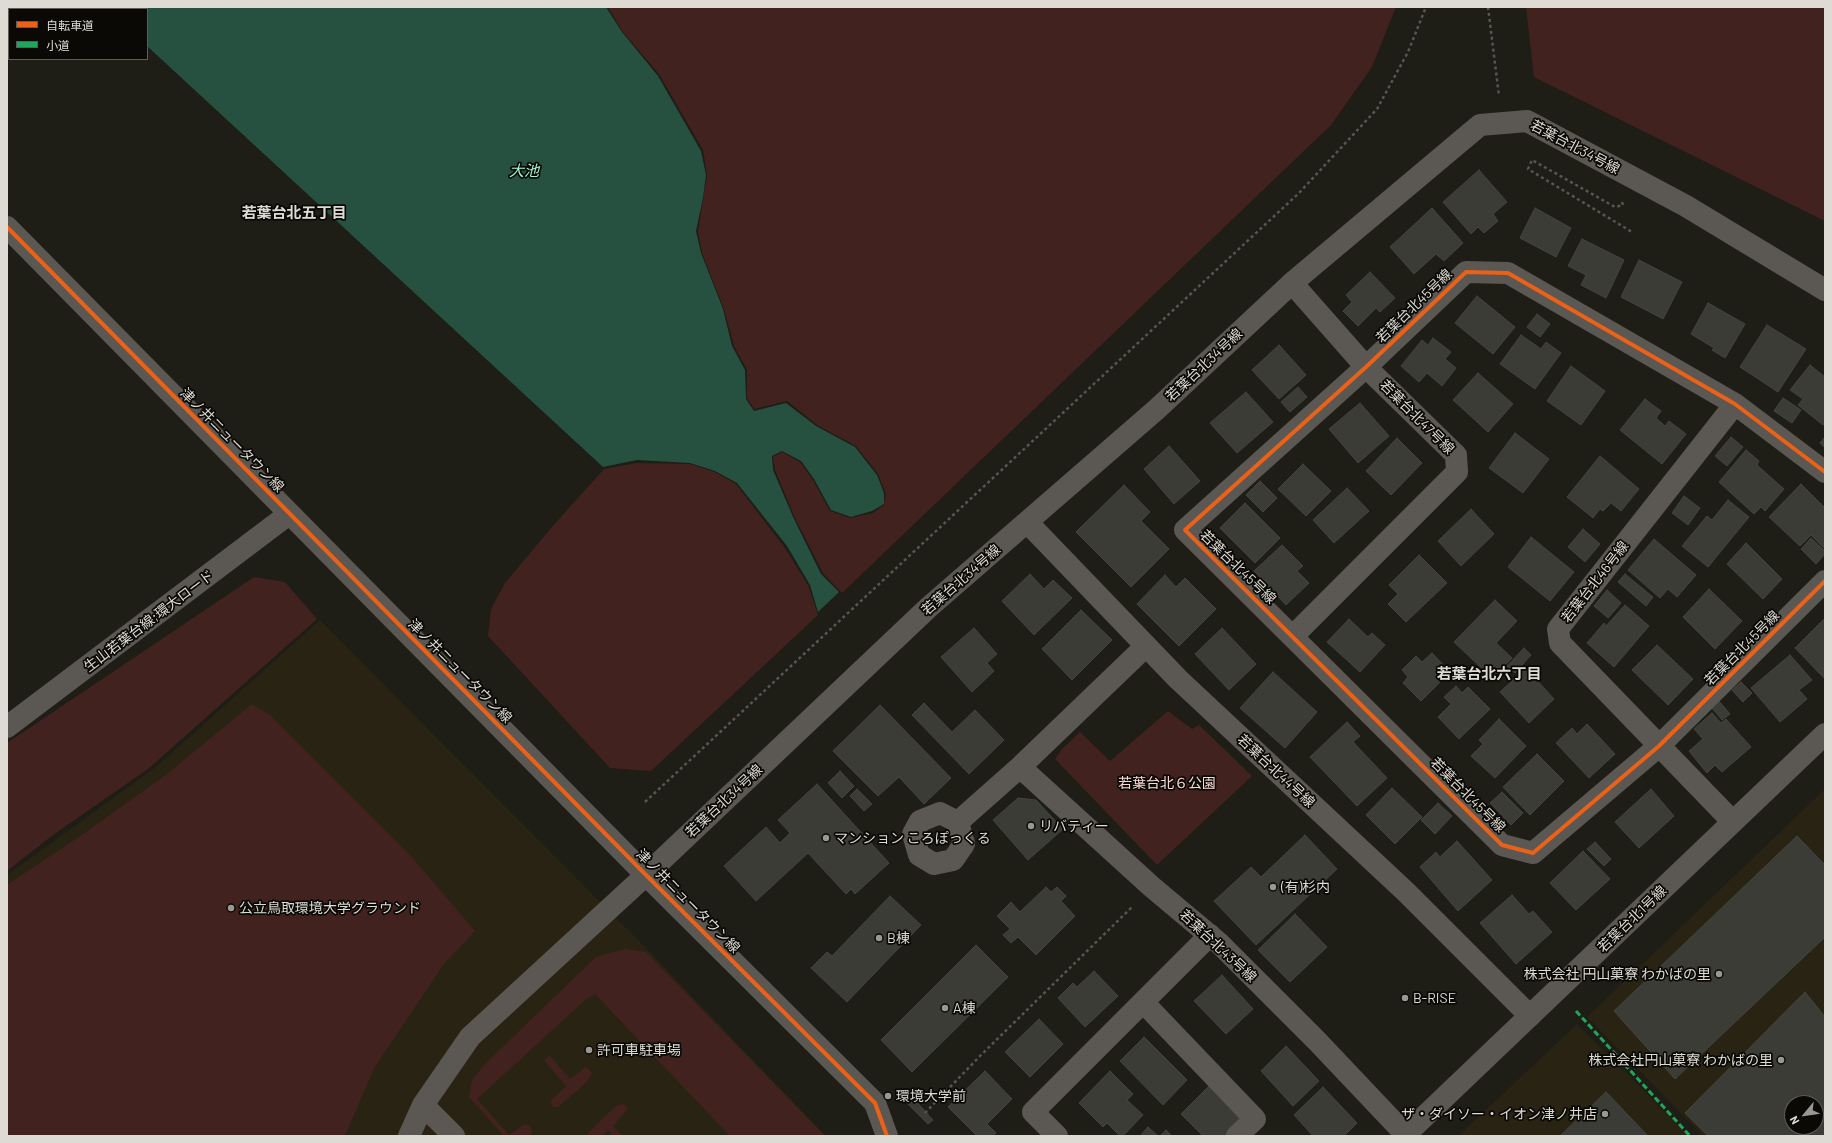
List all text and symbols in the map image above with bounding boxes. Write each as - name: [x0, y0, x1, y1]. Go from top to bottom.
- legend: [8, 8, 148, 60]
- text: 自転車道: [46, 18, 94, 32]
- text: 小道: [46, 38, 70, 52]
- street label: 若葉台北34号線: [1527, 116, 1623, 178]
- water label: 大池: [509, 162, 539, 180]
- district label: 若葉台北五丁目: [242, 204, 346, 222]
- street label: 若葉台北45号線: [1373, 266, 1455, 346]
- street label: 若葉台北34号線: [1162, 325, 1246, 405]
- street label: 若葉台北47号線: [1376, 376, 1458, 458]
- street label: 津ノ井ニュータウン線: [177, 385, 287, 495]
- street label: 若葉台北45号線: [1197, 527, 1279, 607]
- street label: 若葉台北46号線: [1558, 538, 1632, 626]
- street label: 若葉台北34号線: [918, 541, 1004, 619]
- street label: 生山若葉台線;環大ロード: [81, 567, 217, 675]
- street label: 若葉台北45号線: [1701, 607, 1783, 689]
- street label: 津ノ井ニュータウン線: [405, 616, 515, 726]
- district label: 若葉台北六丁目: [1437, 665, 1541, 683]
- street label: 若葉台北44号線: [1234, 731, 1318, 811]
- street label: 若葉台北45号線: [1427, 754, 1509, 836]
- street label: 若葉台北34号線: [682, 761, 766, 841]
- park label: 若葉台北６公園: [1118, 775, 1216, 791]
- place label: リバティー: [1039, 818, 1109, 834]
- marker: リバティー: [1026, 821, 1036, 831]
- place label: マンション ころぽっくる: [834, 830, 991, 846]
- marker: マンション ころぽっくる: [821, 833, 831, 843]
- street label: 津ノ井ニュータウン線: [633, 846, 743, 956]
- place label: (有)杉内: [1281, 879, 1330, 895]
- marker: (有)杉内: [1268, 882, 1278, 892]
- street label: 若葉台北1号線: [1594, 882, 1670, 956]
- place label: 公立鳥取環境大学グラウンド: [239, 900, 421, 916]
- marker: 公立鳥取環境大学グラウンド: [226, 903, 236, 913]
- street label: 若葉台北43号線: [1176, 906, 1260, 986]
- place label: B棟: [887, 930, 910, 946]
- marker: B棟: [874, 933, 884, 943]
- place label: 株式会社 円山菓寮 わかばの里: [1523, 966, 1711, 982]
- marker: 株式会社 円山菓寮 わかばの里: [1714, 969, 1724, 979]
- place label: B-RISE: [1413, 990, 1456, 1006]
- marker: B-RISE: [1400, 993, 1410, 1003]
- place label: A棟: [953, 1000, 975, 1016]
- marker: A棟: [940, 1003, 950, 1013]
- place label: 許可車駐車場: [597, 1042, 681, 1058]
- marker: 許可車駐車場: [584, 1045, 594, 1055]
- place label: 株式会社円山菓寮 わかばの里: [1588, 1052, 1773, 1068]
- marker: 株式会社円山菓寮 わかばの里: [1776, 1055, 1786, 1065]
- place label: 環境大学前: [896, 1088, 966, 1104]
- marker: 環境大学前: [883, 1091, 893, 1101]
- north arrow: [1784, 1095, 1824, 1135]
- place label: ザ・ダイソー・イオン津ノ井店: [1401, 1106, 1597, 1122]
- marker: ザ・ダイソー・イオン津ノ井店: [1600, 1109, 1610, 1119]
- text: N: [1786, 1114, 1801, 1127]

